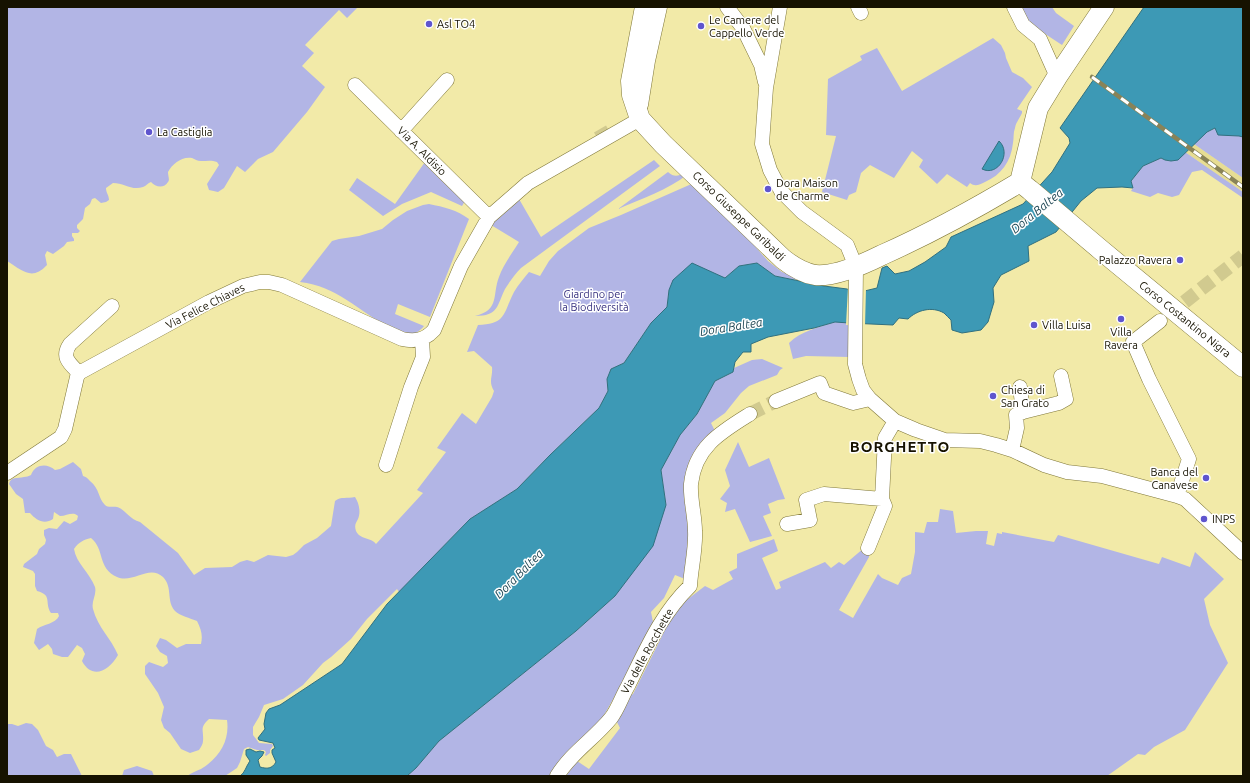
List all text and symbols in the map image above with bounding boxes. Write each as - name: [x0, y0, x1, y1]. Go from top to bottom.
- place label: Le Camere del Cappello Verde: [709, 14, 784, 39]
- place label: Asl TO4: [437, 18, 475, 30]
- marker: Asl TO4: [424, 19, 434, 29]
- marker: Le Camere del Cappello Verde: [696, 21, 706, 31]
- street label: Via A. Aldisio: [395, 124, 449, 178]
- place label: La Castiglia: [157, 126, 213, 138]
- marker: La Castiglia: [144, 127, 154, 137]
- street label: Corso Giuseppe Garibaldi: [690, 169, 788, 263]
- place label: Dora Maison de Charme: [776, 177, 838, 202]
- marker: Dora Maison de Charme: [763, 184, 773, 194]
- water label: Dora Baltea: [1008, 185, 1066, 236]
- place label: Palazzo Ravera: [1099, 254, 1172, 266]
- marker: Palazzo Ravera: [1175, 255, 1185, 265]
- street label: Corso Costantino Nigra: [1137, 278, 1233, 360]
- street label: Via Felice Chiaves: [164, 281, 247, 331]
- park label: Giardino per la Biodiversità: [559, 288, 629, 313]
- marker: Villa Ravera: [1116, 314, 1126, 324]
- water label: Dora Baltea: [699, 315, 764, 338]
- place label: Villa Luisa: [1042, 319, 1091, 331]
- marker: Villa Luisa: [1029, 320, 1039, 330]
- place label: Villa Ravera: [1104, 326, 1138, 351]
- place label: Chiesa di San Grato: [1001, 384, 1049, 409]
- marker: Chiesa di San Grato: [988, 391, 998, 401]
- district label: BORGHETTO: [850, 438, 950, 455]
- place label: Banca del Canavese: [1150, 466, 1198, 491]
- marker: Banca del Canavese: [1201, 473, 1211, 483]
- place label: INPS: [1212, 513, 1235, 525]
- marker: INPS: [1199, 514, 1209, 524]
- water label: Dora Baltea: [492, 546, 546, 601]
- street label: Via delle Rocchette: [619, 606, 675, 696]

